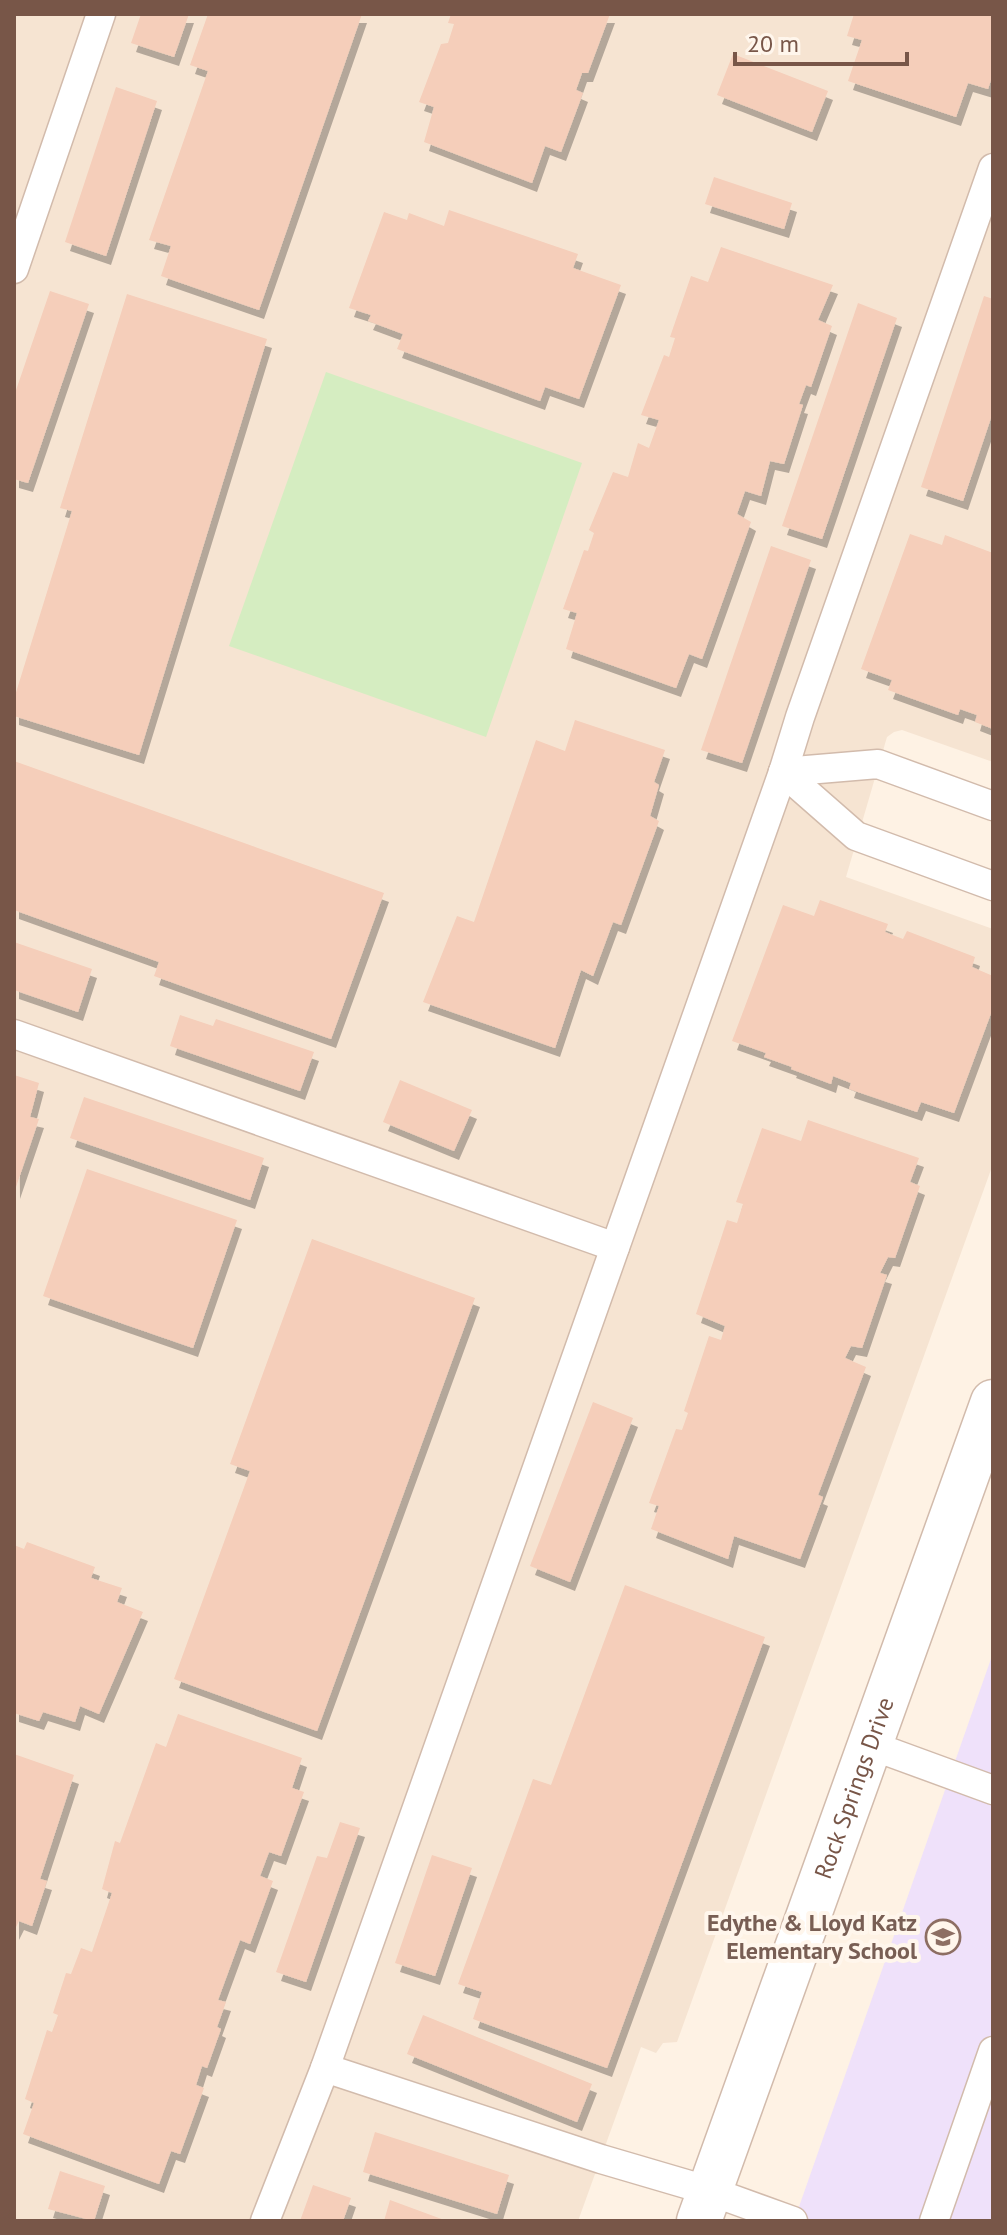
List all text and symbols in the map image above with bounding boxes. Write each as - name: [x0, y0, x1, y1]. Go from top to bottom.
- scale bar: [735, 16, 907, 66]
- text: 20 m: [747, 28, 799, 59]
- street label: Rock Springs Drive: [807, 1693, 901, 1883]
- place label: Edythe & Lloyd Katz Elementary School: [707, 1907, 918, 1966]
- school or university icon: Edythe & Lloyd Katz Elementary School: [924, 1918, 962, 1956]

